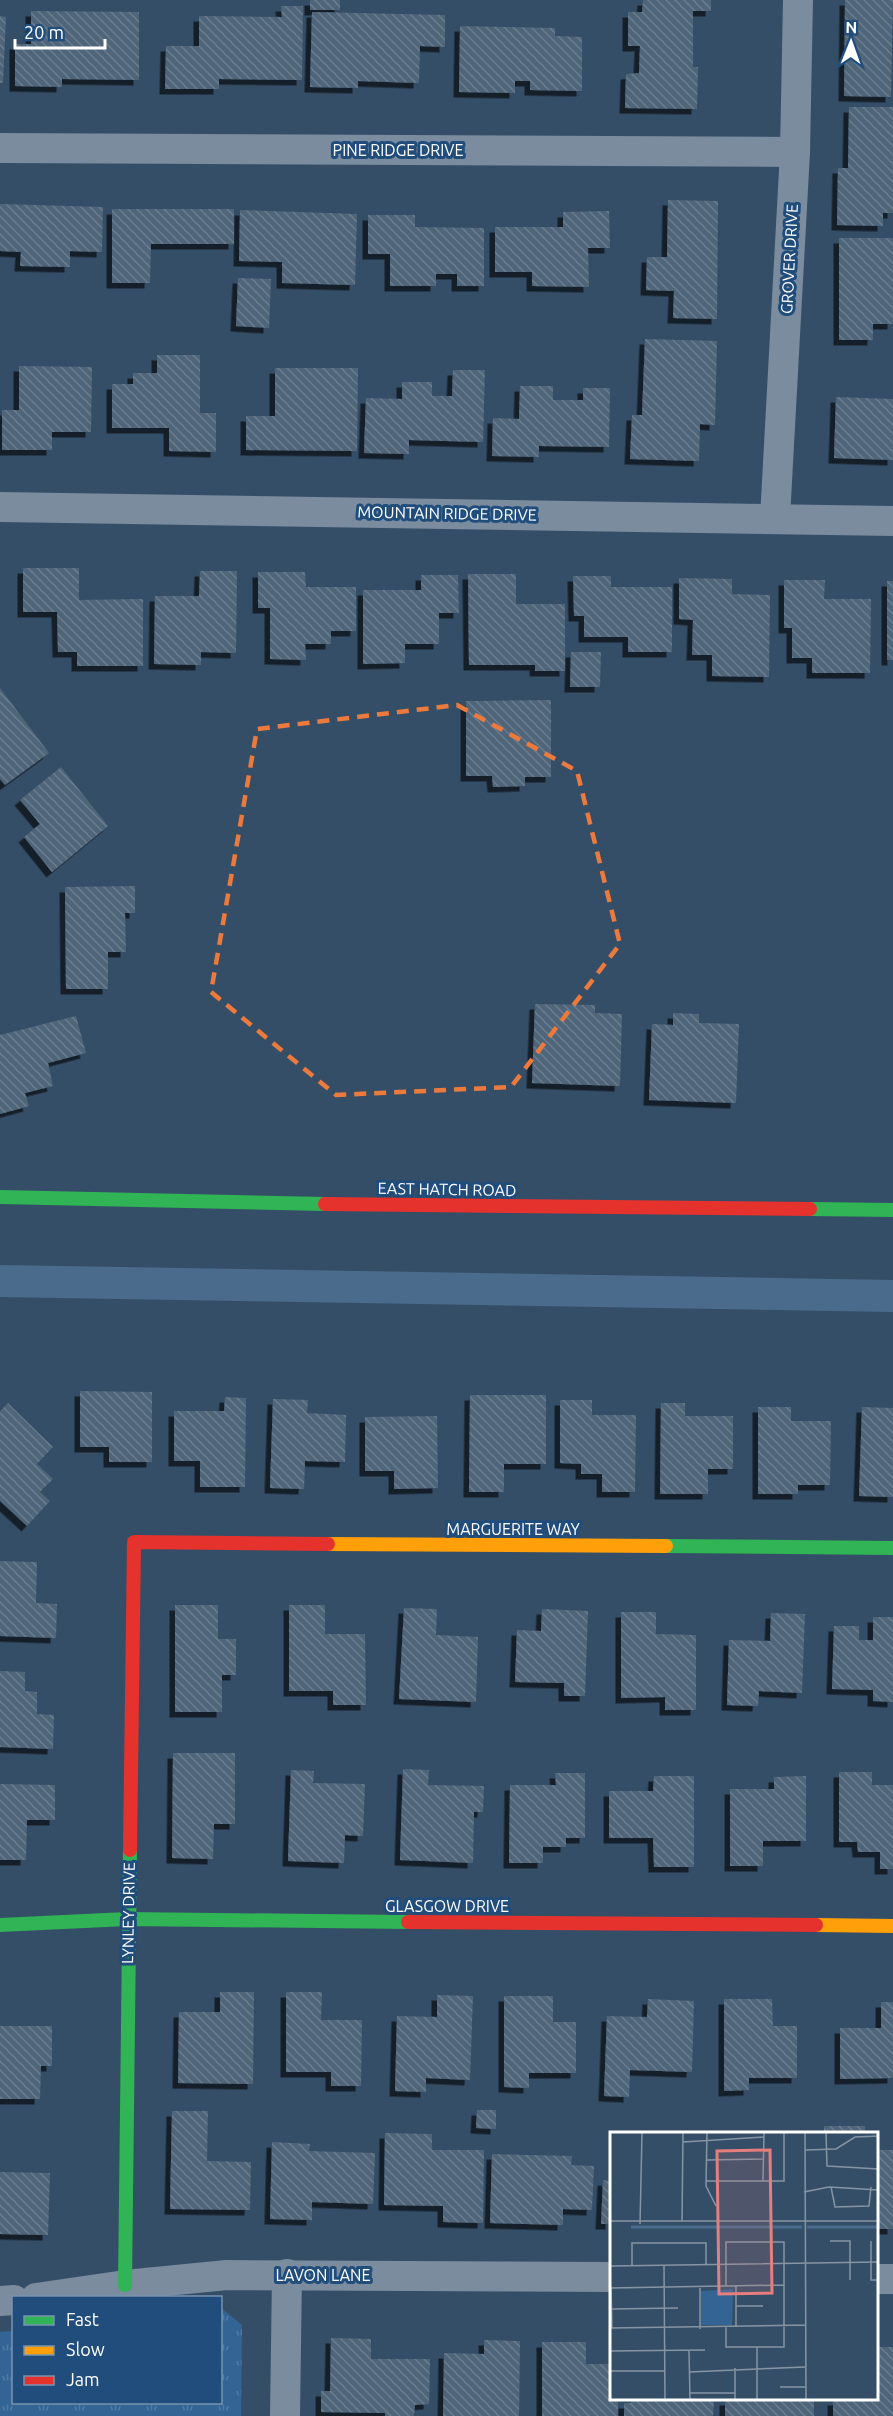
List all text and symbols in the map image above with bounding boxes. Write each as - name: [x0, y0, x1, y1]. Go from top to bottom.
- scale bar: [15, 12, 105, 50]
- north arrow: [821, 12, 881, 72]
- text: N: [845, 18, 857, 36]
- text: 20 m: [24, 22, 64, 42]
- street label: PINE RIDGE DRIVE: [333, 141, 463, 159]
- street label: GROVER DRIVE: [777, 204, 801, 314]
- street label: MOUNTAIN RIDGE DRIVE: [357, 502, 537, 524]
- street label: EAST HATCH ROAD: [378, 1179, 516, 1199]
- street label: MARGUERITE WAY: [446, 1520, 580, 1538]
- street label: LYNLEY DRIVE: [118, 1862, 138, 1964]
- street label: GLASGOW DRIVE: [385, 1897, 509, 1915]
- inset map: [610, 2132, 878, 2401]
- street label: LAVON LANE: [275, 2266, 371, 2284]
- legend: [12, 2296, 222, 2404]
- text: Fast: [66, 2309, 99, 2329]
- text: Slow: [66, 2339, 105, 2359]
- text: Jam: [66, 2369, 100, 2389]

